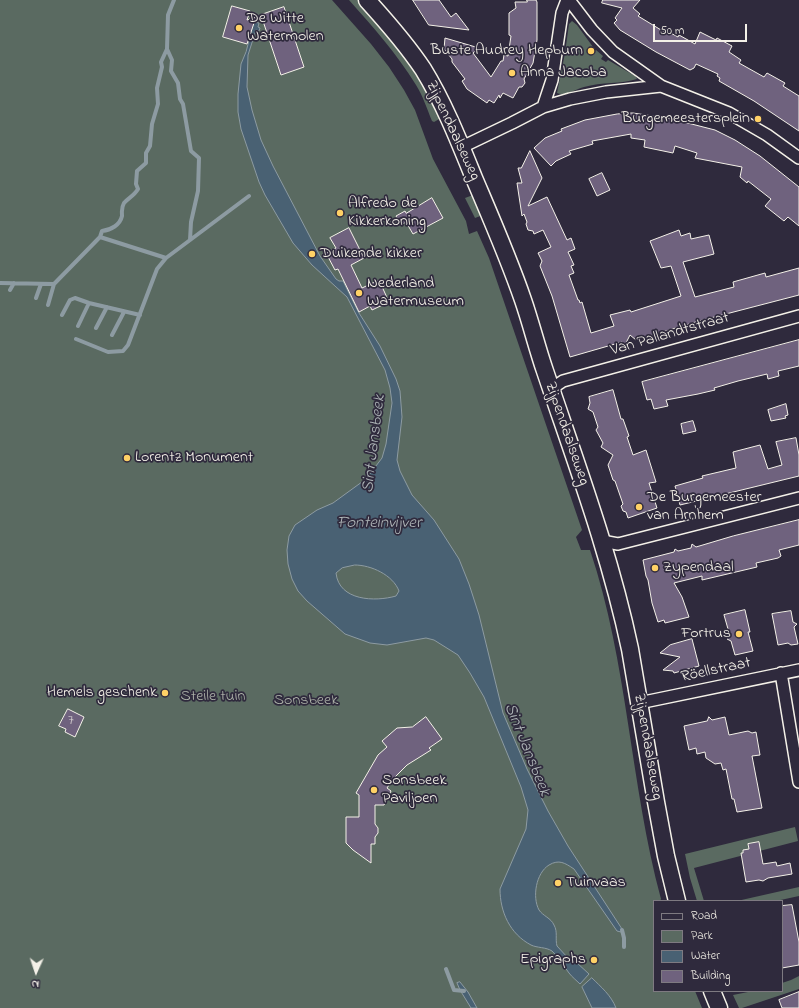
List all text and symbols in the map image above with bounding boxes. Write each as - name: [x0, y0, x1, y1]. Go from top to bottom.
- place label: De Witte Watermolen: [247, 9, 324, 47]
- scale bar: [655, 16, 749, 42]
- text: 50 m: [660, 22, 684, 40]
- marker: De Witte Watermolen: [234, 23, 244, 33]
- place label: Buste Audrey Hepburn: [430, 41, 583, 61]
- marker: Buste Audrey Hepburn: [586, 46, 596, 56]
- place label: Anna Jacoba: [520, 63, 607, 83]
- marker: Anna Jacoba: [507, 68, 517, 78]
- street label: Zijpendaalseweg: [420, 78, 484, 184]
- place label: Burgemeestersplein: [621, 109, 750, 129]
- marker: Burgemeestersplein: [753, 114, 763, 124]
- place label: Alfredo de Kikkerkoning: [348, 194, 426, 232]
- marker: Alfredo de Kikkerkoning: [335, 208, 345, 218]
- place label: Duikende kikker: [320, 244, 422, 264]
- marker: Duikende kikker: [307, 249, 317, 259]
- place label: Nederland Watermuseum: [367, 274, 464, 312]
- marker: Nederland Watermuseum: [354, 288, 364, 298]
- street label: Van Pallandtstraat: [609, 309, 731, 361]
- street label: Zijpendaalseweg: [539, 380, 593, 488]
- water label: Sint Jansbeek: [359, 394, 391, 494]
- place label: Lorentz Monument: [135, 448, 253, 468]
- marker: Lorentz Monument: [122, 453, 132, 463]
- place label: De Burgemeester van Arnhem: [647, 488, 762, 526]
- marker: De Burgemeester van Arnhem: [634, 502, 644, 512]
- water label: Fonteinvijver: [337, 514, 421, 534]
- place label: Zypendaal: [663, 558, 734, 578]
- marker: Zypendaal: [650, 563, 660, 573]
- place label: Fortrus: [681, 624, 731, 644]
- marker: Fortrus: [734, 629, 744, 639]
- street label: Röellstraat: [679, 654, 753, 688]
- place label: Hemels geschenk: [47, 683, 157, 703]
- park label: Steile tuin: [181, 687, 245, 707]
- marker: Hemels geschenk: [160, 688, 170, 698]
- park label: Sonsbeek: [274, 691, 338, 711]
- street label: Zijpendaalseweg: [628, 692, 666, 802]
- water label: Sint Jansbeek: [498, 701, 554, 799]
- house number: 7: [68, 714, 74, 730]
- place label: Sonsbeek Paviljoen: [382, 771, 446, 809]
- marker: Sonsbeek Paviljoen: [369, 785, 379, 795]
- place label: Tuinvaas: [566, 873, 626, 893]
- marker: Tuinvaas: [553, 878, 563, 888]
- legend: [653, 900, 783, 992]
- text: Road: [691, 907, 717, 925]
- text: Park: [691, 927, 713, 945]
- text: Water: [691, 947, 720, 965]
- place label: Epigraphs: [520, 950, 586, 970]
- north arrow: [16, 952, 56, 992]
- marker: Epigraphs: [589, 955, 599, 965]
- text: Building: [691, 967, 730, 985]
- text: N: [31, 976, 40, 992]

